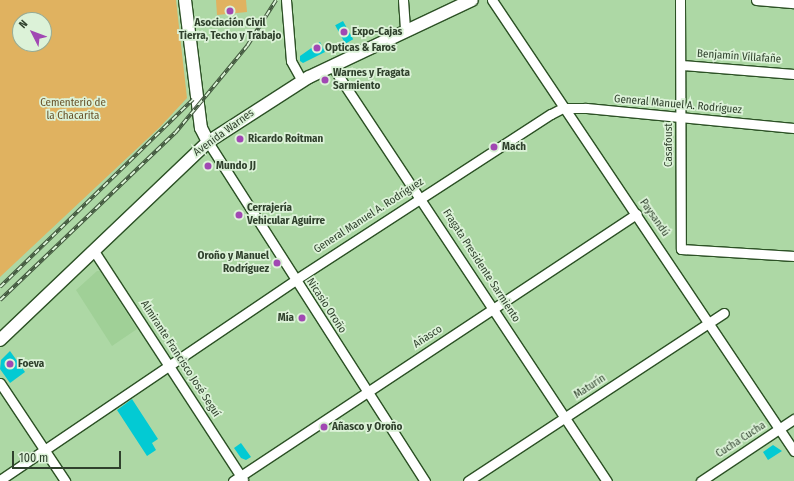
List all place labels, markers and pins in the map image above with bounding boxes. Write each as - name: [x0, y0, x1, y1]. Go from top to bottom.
- marker: Asociación Civil Tierra, Techo y Trabajo: [225, 6, 235, 16]
- place label: Asociación Civil Tierra, Techo y Trabajo: [179, 17, 281, 43]
- place label: Expo-Cajas: [352, 25, 402, 39]
- marker: Expo-Cajas: [339, 27, 349, 37]
- place label: Opticas & Faros: [325, 41, 396, 55]
- marker: Opticas & Faros: [312, 43, 322, 53]
- place label: Warnes y Fragata Sarmiento: [333, 67, 410, 93]
- marker: Warnes y Fragata Sarmiento: [320, 75, 330, 85]
- place label: Ricardo Roitman: [248, 132, 323, 146]
- marker: Ricardo Roitman: [235, 134, 245, 144]
- place label: Mach: [502, 140, 526, 154]
- marker: Mach: [489, 142, 499, 152]
- place label: Mundo JJ: [216, 159, 256, 173]
- marker: Mundo JJ: [203, 161, 213, 171]
- place label: Cerrajería Vehicular Aguirre: [247, 202, 325, 228]
- marker: Cerrajería Vehicular Aguirre: [234, 210, 244, 220]
- place label: Oroño y Manuel Rodríguez: [198, 250, 269, 276]
- marker: Oroño y Manuel Rodríguez: [272, 258, 282, 268]
- place label: Mía: [278, 311, 294, 325]
- marker: Mía: [297, 313, 307, 323]
- place label: Foeva: [18, 357, 44, 371]
- marker: Foeva: [5, 359, 15, 369]
- place label: Añasco y Oroño: [332, 420, 402, 434]
- marker: Añasco y Oroño: [319, 422, 329, 432]

